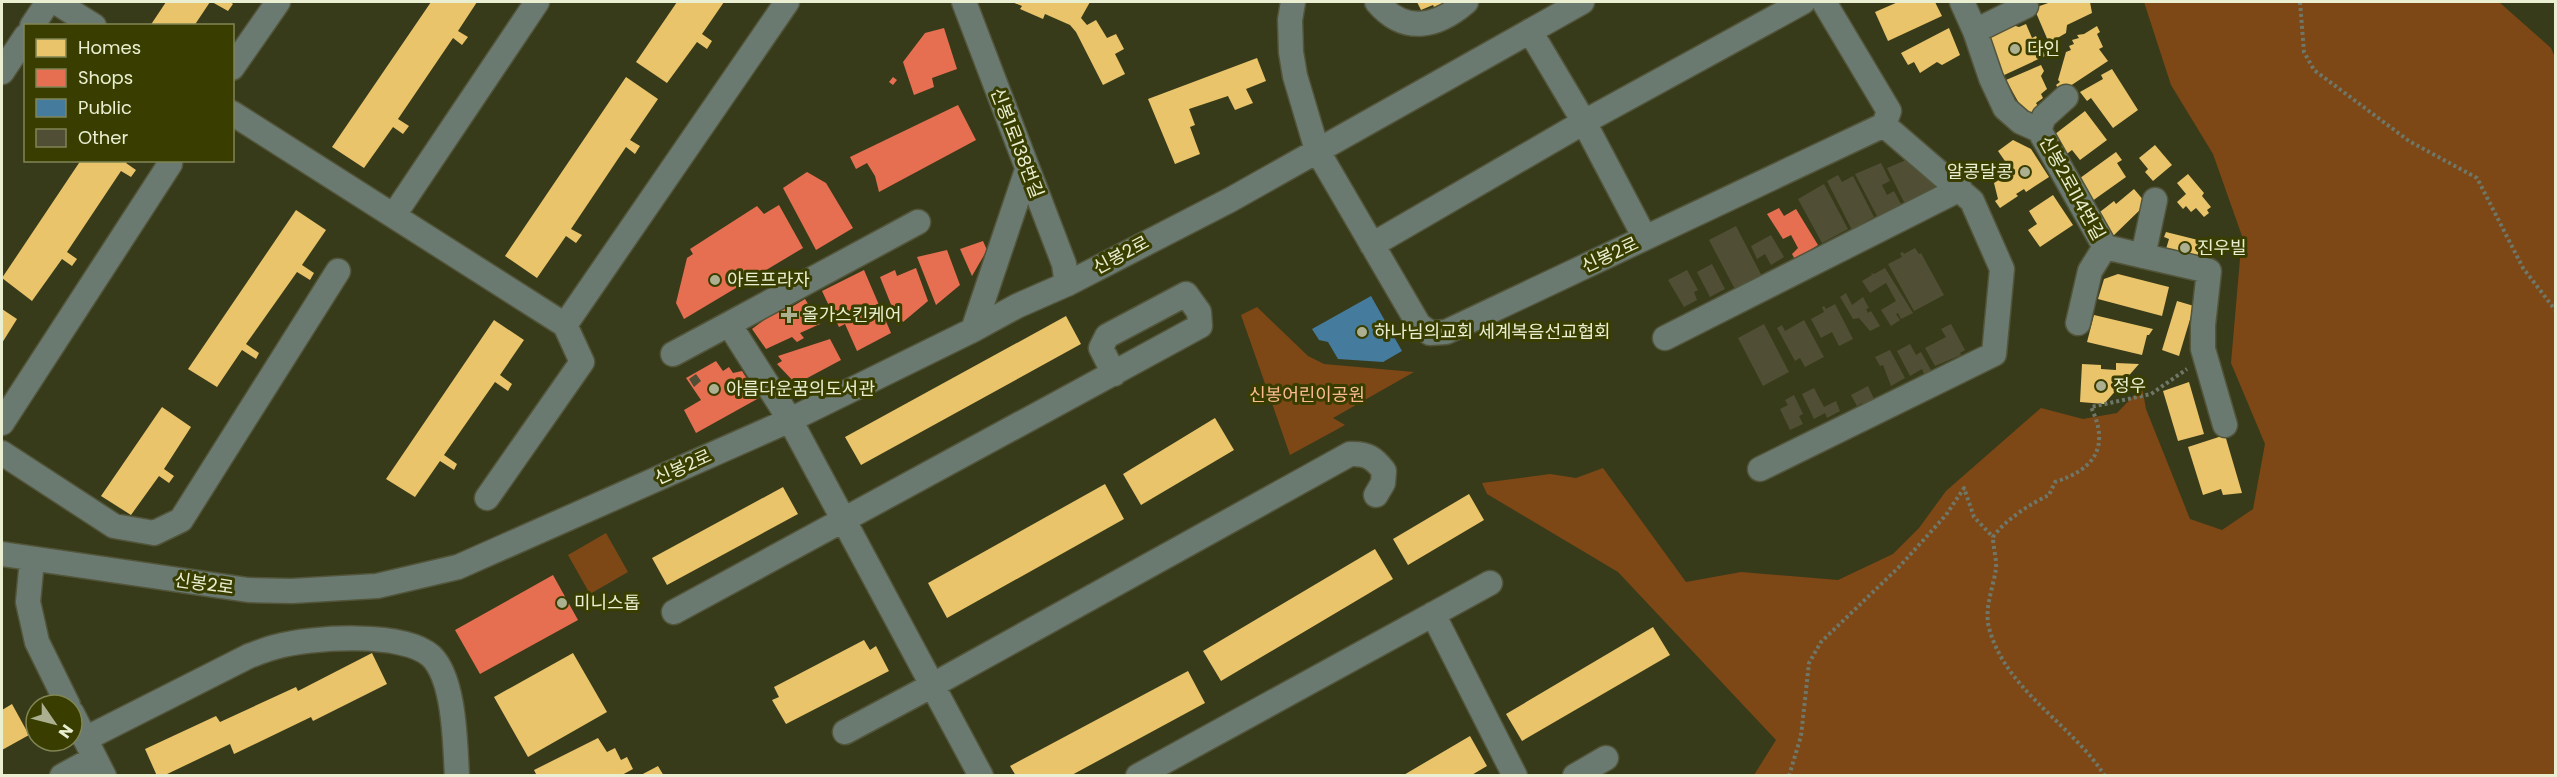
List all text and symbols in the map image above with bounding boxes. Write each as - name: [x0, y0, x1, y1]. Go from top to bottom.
- legend: [24, 24, 234, 162]
- text: Homes: [78, 35, 141, 60]
- place label: 다인: [2027, 36, 2060, 61]
- marker: 다인: [2008, 42, 2022, 56]
- text: Shops: [78, 65, 133, 90]
- street label: 신봉1로138번길: [985, 84, 1050, 202]
- text: Public: [78, 95, 132, 120]
- text: Other: [78, 125, 128, 150]
- street label: 신봉2로114번길: [2033, 131, 2111, 245]
- place label: 알콩달콩: [1947, 159, 2013, 184]
- marker: 알콩달콩: [2018, 165, 2032, 179]
- street label: 신봉2로: [1088, 229, 1153, 280]
- street label: 신봉2로: [1577, 231, 1642, 279]
- place label: 진우빌: [2197, 235, 2247, 260]
- marker: 진우빌: [2178, 241, 2192, 255]
- place label: 아트프라자: [727, 267, 810, 292]
- marker: 아트프라자: [708, 273, 722, 287]
- place label: 올가스킨케어: [802, 302, 901, 327]
- marker: 올가스킨케어: [780, 306, 798, 324]
- place label: 하나님의교회 세계복음선교협회: [1374, 319, 1611, 344]
- marker: 하나님의교회 세계복음선교협회: [1355, 325, 1369, 339]
- place label: 정우: [2113, 373, 2146, 398]
- place label: 아름다운꿈의도서관: [726, 376, 875, 401]
- marker: 정우: [2094, 379, 2108, 393]
- marker: 아름다운꿈의도서관: [707, 382, 721, 396]
- park label: 신봉어린이공원: [1249, 382, 1365, 407]
- street label: 신봉2로: [650, 443, 715, 490]
- street label: 신봉2로: [173, 567, 236, 600]
- place label: 미니스톱: [574, 590, 640, 615]
- marker: 미니스톱: [555, 596, 569, 610]
- north arrow: [24, 693, 84, 753]
- text: N: [53, 720, 79, 743]

